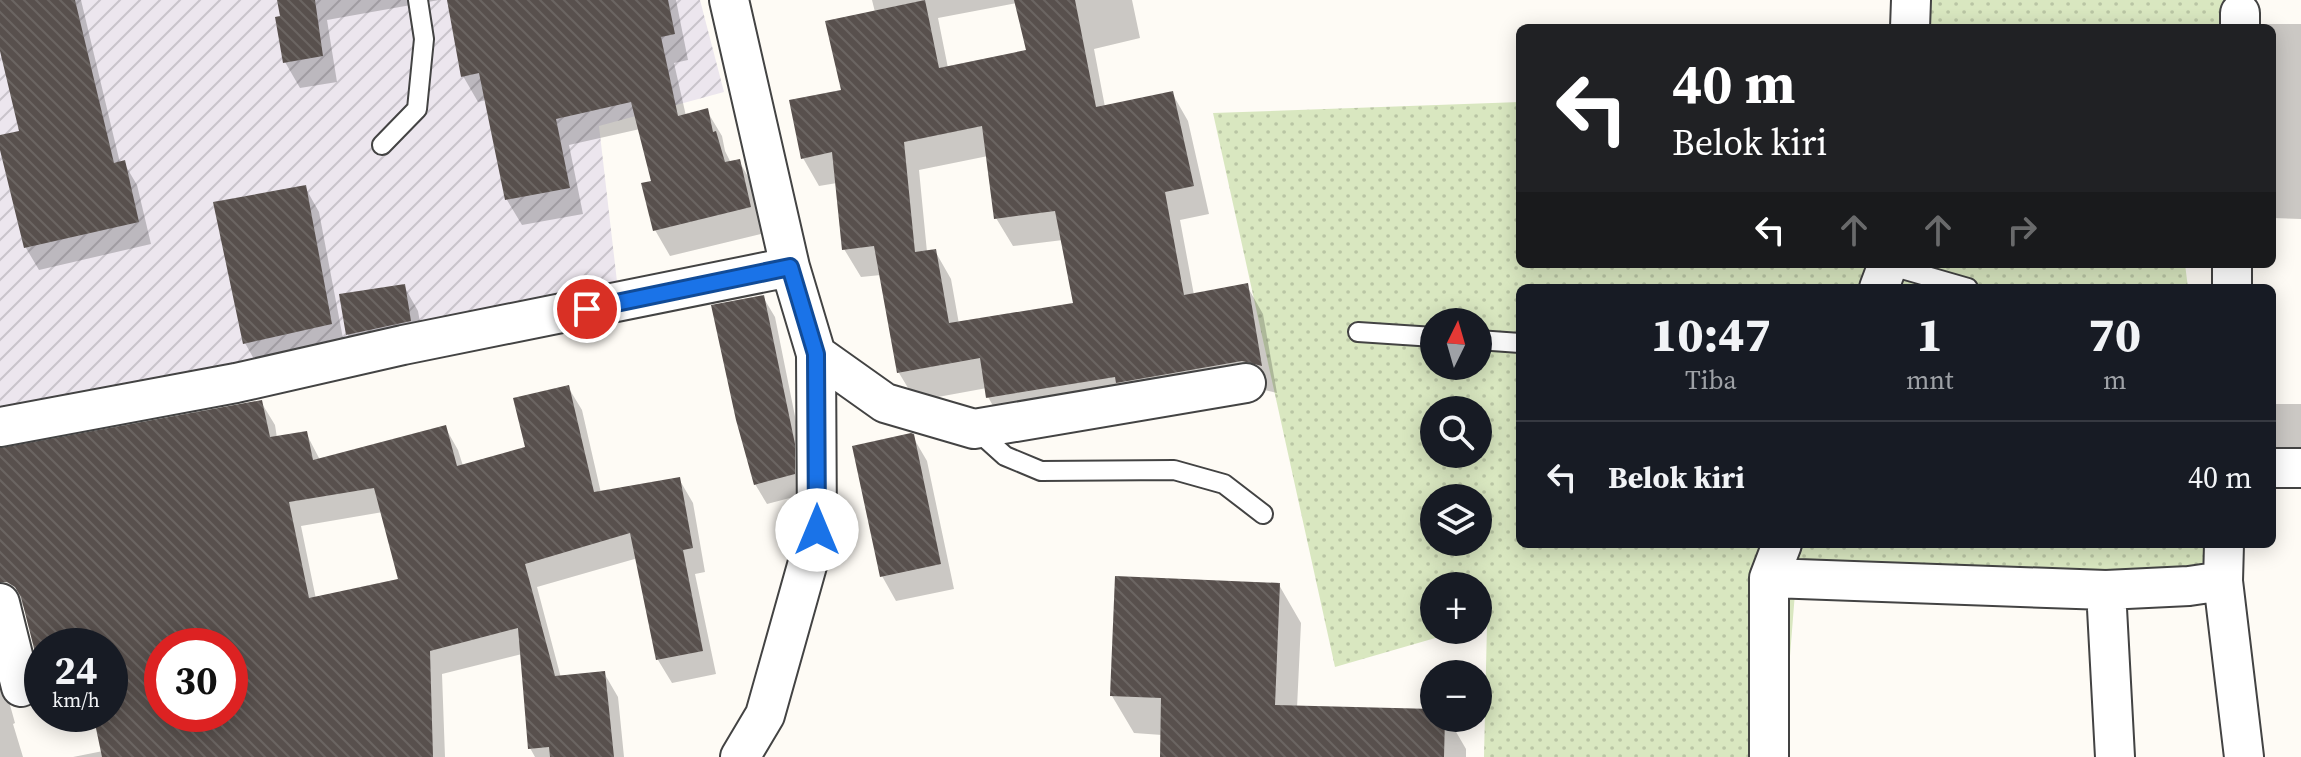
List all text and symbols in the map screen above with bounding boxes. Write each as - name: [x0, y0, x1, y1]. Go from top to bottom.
- text: 40 m: [1672, 45, 1795, 122]
- icon: left: [1540, 56, 1644, 160]
- text: Belok kiri: [1672, 118, 1827, 167]
- icon: left: [1748, 208, 1792, 252]
- icon: ahead: [1832, 208, 1876, 252]
- icon: ahead: [1916, 208, 1960, 252]
- icon: right: [2000, 208, 2044, 252]
- pin: [553, 275, 621, 343]
- icon: arrive: [565, 287, 609, 331]
- text: 10:47: [1651, 301, 1771, 367]
- text: 1: [1916, 301, 1943, 367]
- text: 70: [2088, 301, 2141, 367]
- north arrow: [1420, 308, 1492, 380]
- map controls: [1420, 308, 1492, 732]
- text: Tiba: [1685, 362, 1737, 398]
- text: mnt: [1906, 362, 1953, 398]
- text: m: [2103, 362, 2126, 398]
- button: search: [1420, 396, 1492, 468]
- icon: left: [1540, 455, 1584, 499]
- text: Belok kiri: [1608, 457, 1745, 498]
- text: 40 m: [2188, 457, 2252, 498]
- button: layers: [1420, 484, 1492, 556]
- position arrow: [775, 488, 859, 572]
- button: +: [1420, 572, 1492, 644]
- speed limit sign: 30: [144, 628, 248, 732]
- text: 24: [54, 643, 98, 697]
- button: −: [1420, 660, 1492, 732]
- text: km/h: [52, 686, 100, 714]

